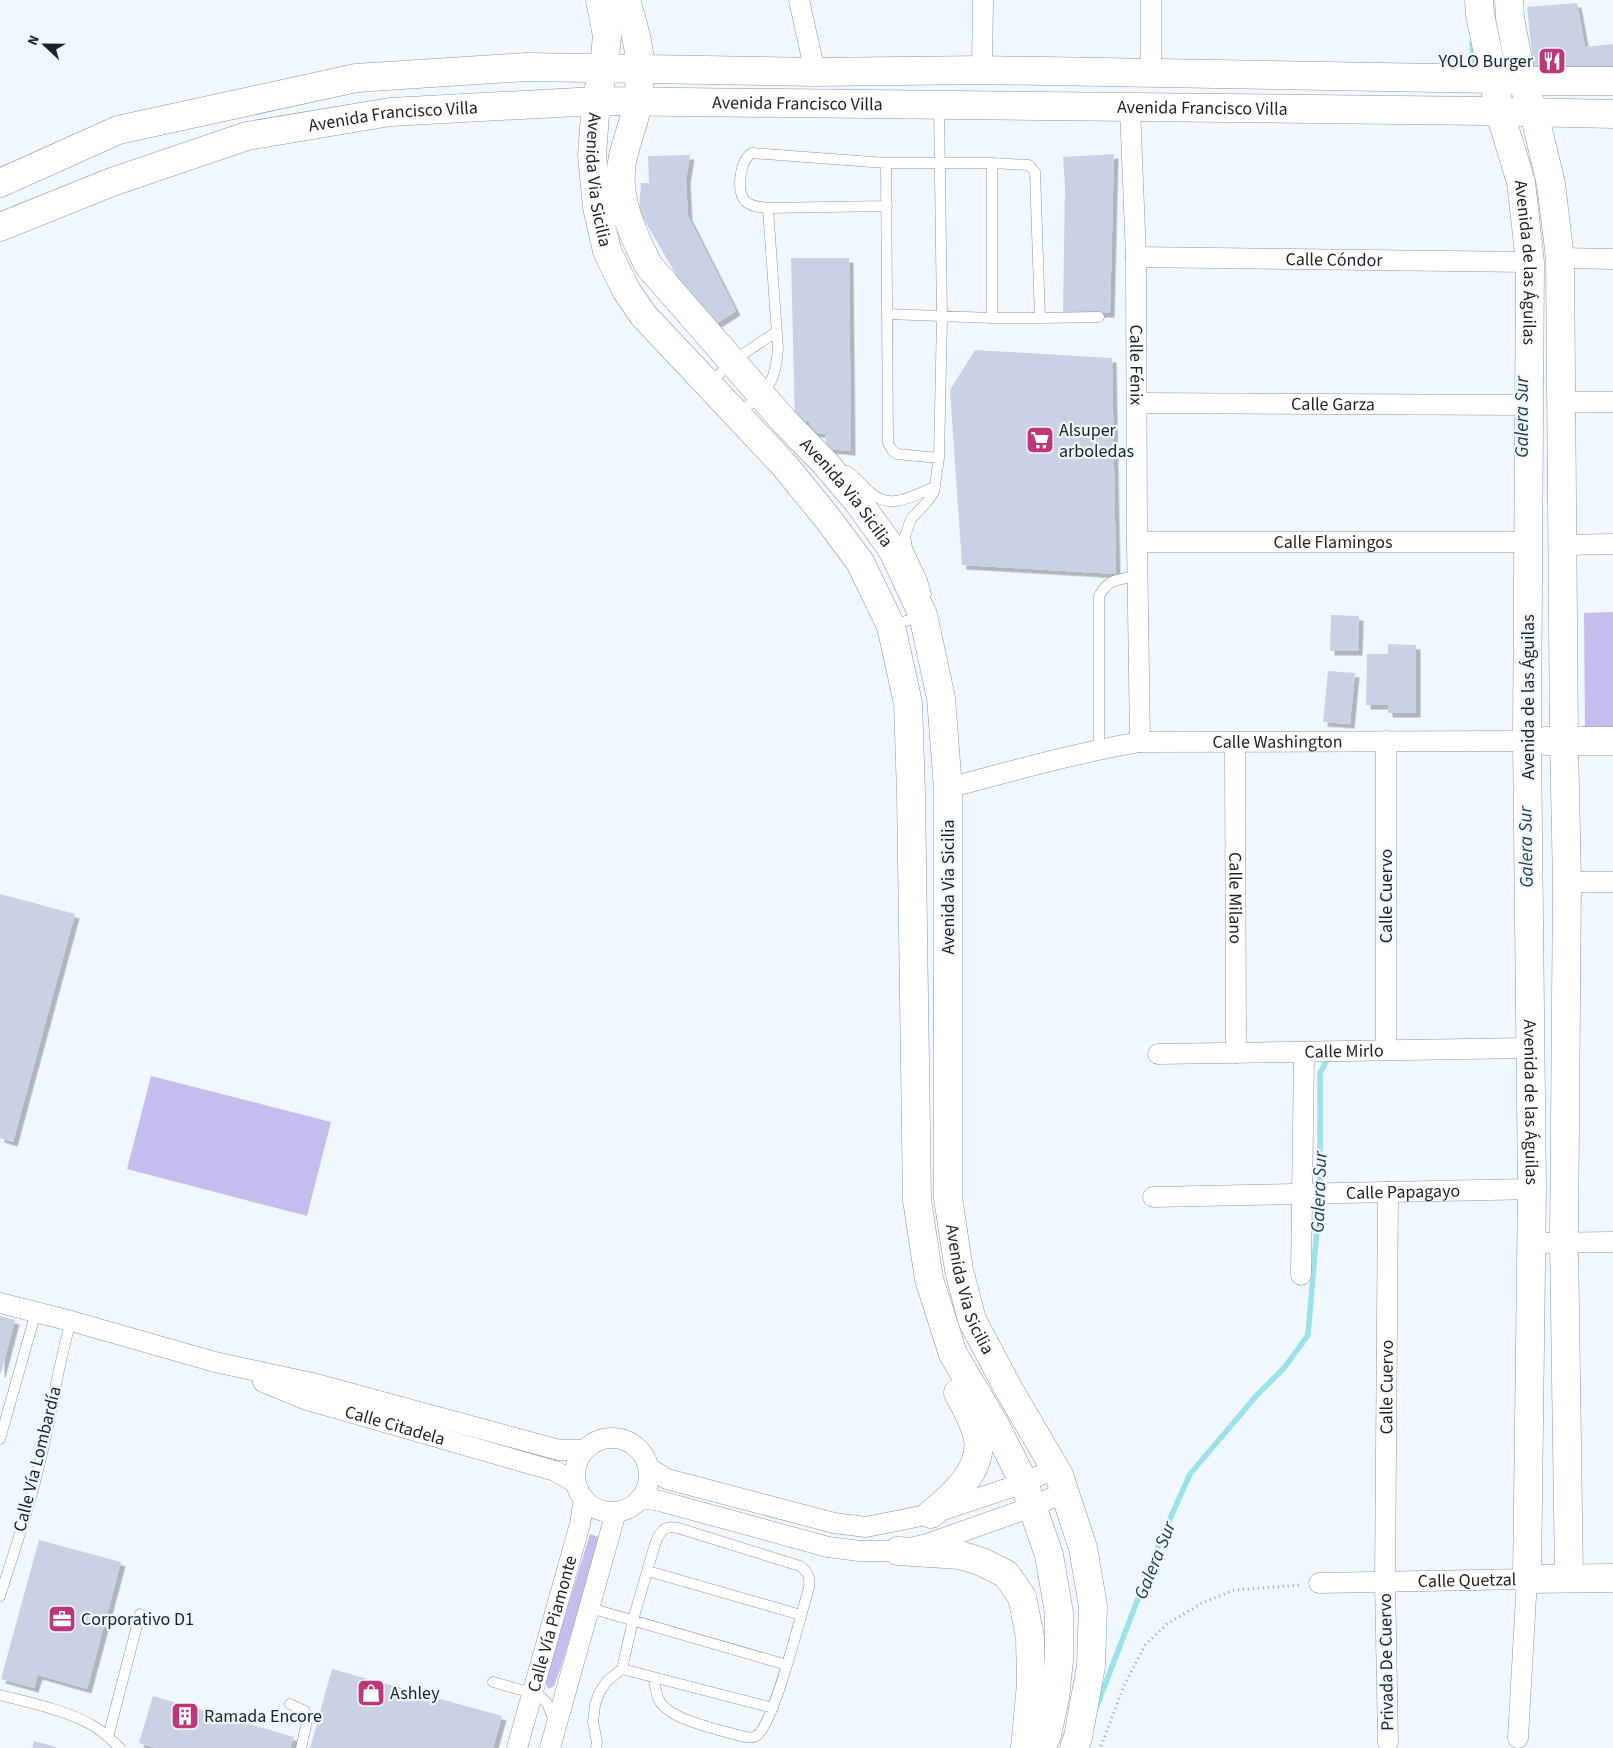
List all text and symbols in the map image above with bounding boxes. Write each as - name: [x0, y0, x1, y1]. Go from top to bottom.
- north arrow: [20, 20, 70, 70]
- text: N: [23, 32, 45, 49]
- restaurant icon: YOLO Burger: [1537, 46, 1567, 76]
- place label: YOLO Burger: [1437, 49, 1534, 74]
- street label: Avenida Francisco Villa: [712, 90, 883, 117]
- street label: Avenida Francisco Villa: [307, 95, 479, 138]
- street label: Avenida Francisco Villa: [1117, 95, 1288, 122]
- street label: Avenida Via Sicilia: [579, 112, 618, 249]
- street label: Avenida de las Águilas: [1508, 179, 1542, 345]
- street label: Calle Cóndor: [1285, 247, 1383, 273]
- street label: Calle Fénix: [1123, 324, 1149, 405]
- water label: Galera Sur: [1509, 375, 1536, 458]
- street label: Calle Garza: [1291, 392, 1375, 417]
- place label: Alsuper arboledas: [1059, 418, 1134, 464]
- supermarket icon: Alsuper arboledas: [1025, 425, 1055, 455]
- street label: Avenida Via Sicilia: [794, 432, 899, 553]
- street label: Calle Flamingos: [1274, 530, 1393, 555]
- street label: Avenida de las Águilas: [1516, 614, 1541, 780]
- street label: Calle Washington: [1212, 729, 1343, 755]
- water label: Galera Sur: [1512, 804, 1541, 888]
- street label: Avenida Via Sicilia: [936, 820, 961, 954]
- street label: Calle Cuervo: [1374, 849, 1399, 943]
- street label: Calle Milano: [1222, 852, 1248, 944]
- street label: Avenida de las Águilas: [1517, 1019, 1544, 1185]
- street label: Calle Mirlo: [1304, 1038, 1384, 1065]
- water label: Galera Sur: [1305, 1149, 1334, 1233]
- street label: Calle Papagayo: [1346, 1179, 1460, 1206]
- street label: Avenida Via Sicilia: [939, 1223, 1000, 1359]
- street label: Calle Cuervo: [1374, 1340, 1400, 1435]
- street label: Calle Vía Lombardía: [7, 1384, 68, 1535]
- street label: Calle Citadela: [342, 1399, 448, 1452]
- water label: Galera Sur: [1128, 1516, 1184, 1603]
- street label: Calle Vía Piamonte: [521, 1553, 584, 1695]
- street label: Calle Quetzal: [1417, 1567, 1517, 1594]
- street label: Privada De Cuervo: [1373, 1593, 1400, 1731]
- office icon: Corporativo D1: [47, 1604, 77, 1634]
- place label: Corporativo D1: [81, 1607, 194, 1632]
- shop icon: Ashley: [356, 1678, 386, 1708]
- place label: Ashley: [390, 1681, 440, 1706]
- building icon: Ramada Encore: [170, 1701, 200, 1731]
- place label: Ramada Encore: [204, 1704, 322, 1729]

